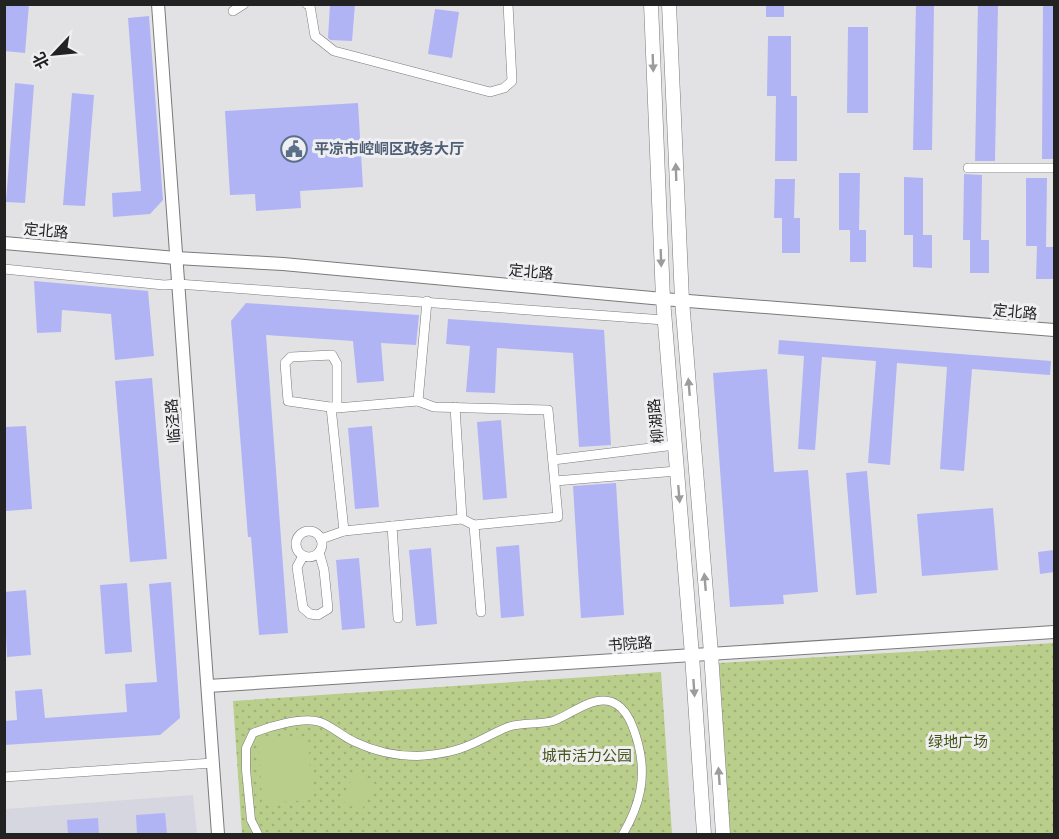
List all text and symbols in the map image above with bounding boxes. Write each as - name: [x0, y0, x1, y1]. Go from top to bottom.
- north arrow: [24, 24, 84, 84]
- text: 北: [29, 49, 53, 72]
- one-way arrow: [649, 53, 658, 72]
- public building icon: 平凉市崆峒区政务大厅: [279, 134, 309, 164]
- place label: 平凉市崆峒区政务大厅: [314, 140, 464, 158]
- one-way arrow: [672, 162, 681, 181]
- street label: 定北路: [23, 220, 69, 242]
- one-way arrow: [657, 248, 666, 267]
- street label: 定北路: [508, 261, 554, 283]
- street label: 定北路: [992, 301, 1038, 323]
- one-way arrow: [684, 378, 694, 397]
- street label: 临泾路: [162, 398, 184, 444]
- street label: 柳湖路: [645, 398, 667, 444]
- one-way arrow: [674, 485, 684, 504]
- one-way arrow: [700, 572, 710, 591]
- street label: 书院路: [607, 633, 653, 655]
- one-way arrow: [690, 679, 699, 698]
- park label: 绿地广场: [928, 733, 988, 751]
- park label: 城市活力公园: [542, 747, 632, 765]
- one-way arrow: [714, 767, 724, 786]

